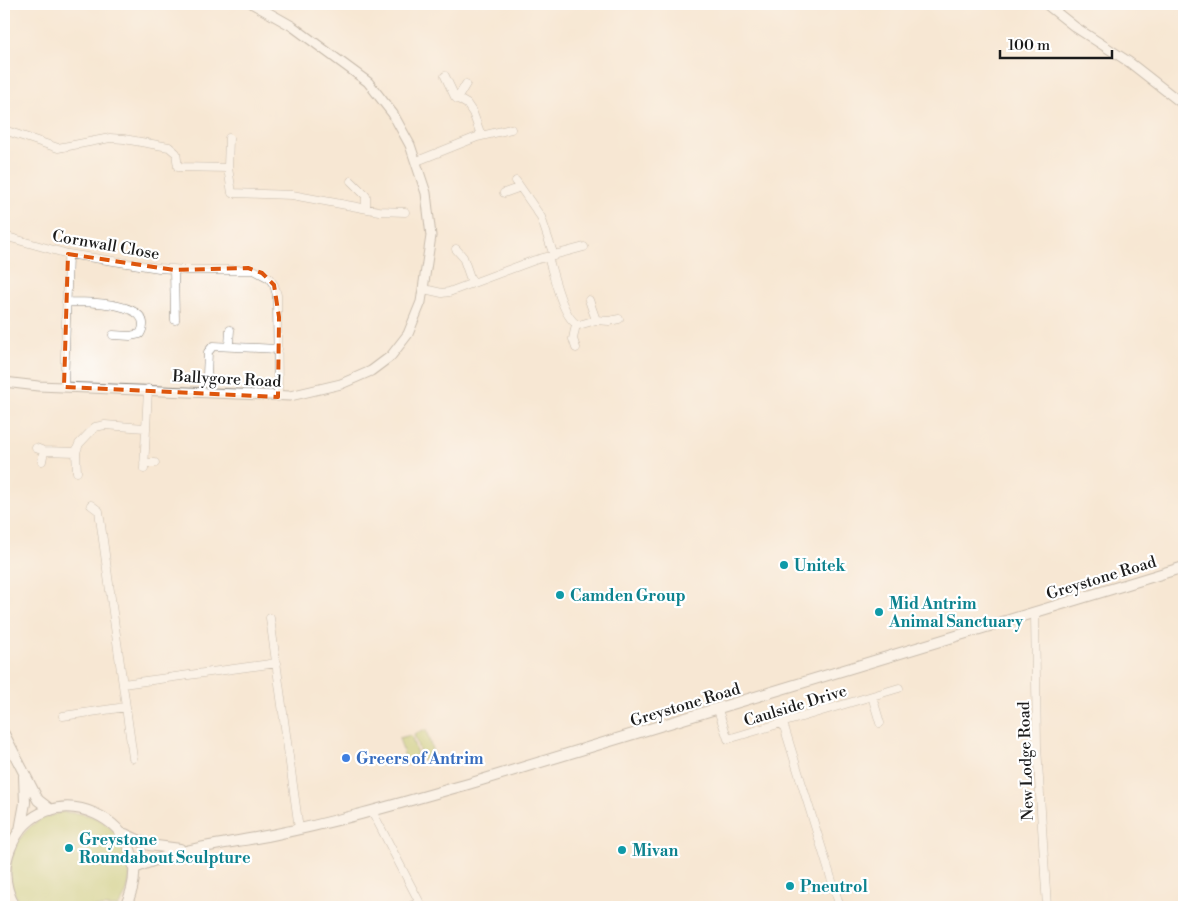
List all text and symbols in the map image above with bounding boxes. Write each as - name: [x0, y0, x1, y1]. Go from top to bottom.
- scale bar: [1000, 28, 1113, 60]
- text: 100 m: [1008, 36, 1050, 55]
- street label: Cornwall Close: [51, 226, 161, 264]
- street label: Ballygore Road: [171, 366, 282, 392]
- street label: Greystone Road: [1044, 552, 1159, 604]
- place label: Unitek: [794, 556, 847, 576]
- marker: Unitek: [778, 559, 790, 571]
- place label: Camden Group: [570, 586, 686, 606]
- marker: Camden Group: [554, 589, 566, 601]
- place label: Mid Antrim Animal Sanctuary: [888, 594, 1024, 632]
- marker: Mid Antrim Animal Sanctuary: [873, 606, 885, 618]
- street label: Greystone Road: [628, 679, 743, 731]
- street label: Caulside Drive: [741, 681, 849, 731]
- street label: New Lodge Road: [1014, 701, 1038, 821]
- place label: Greers of Antrim: [356, 749, 484, 769]
- marker: Greers of Antrim: [340, 752, 352, 764]
- place label: Greystone Roundabout Sculpture: [79, 830, 251, 868]
- place label: Mivan: [632, 841, 679, 861]
- marker: Greystone Roundabout Sculpture: [63, 842, 75, 854]
- marker: Mivan: [616, 844, 628, 856]
- place label: Pneutrol: [800, 877, 868, 897]
- marker: Pneutrol: [784, 880, 796, 892]

